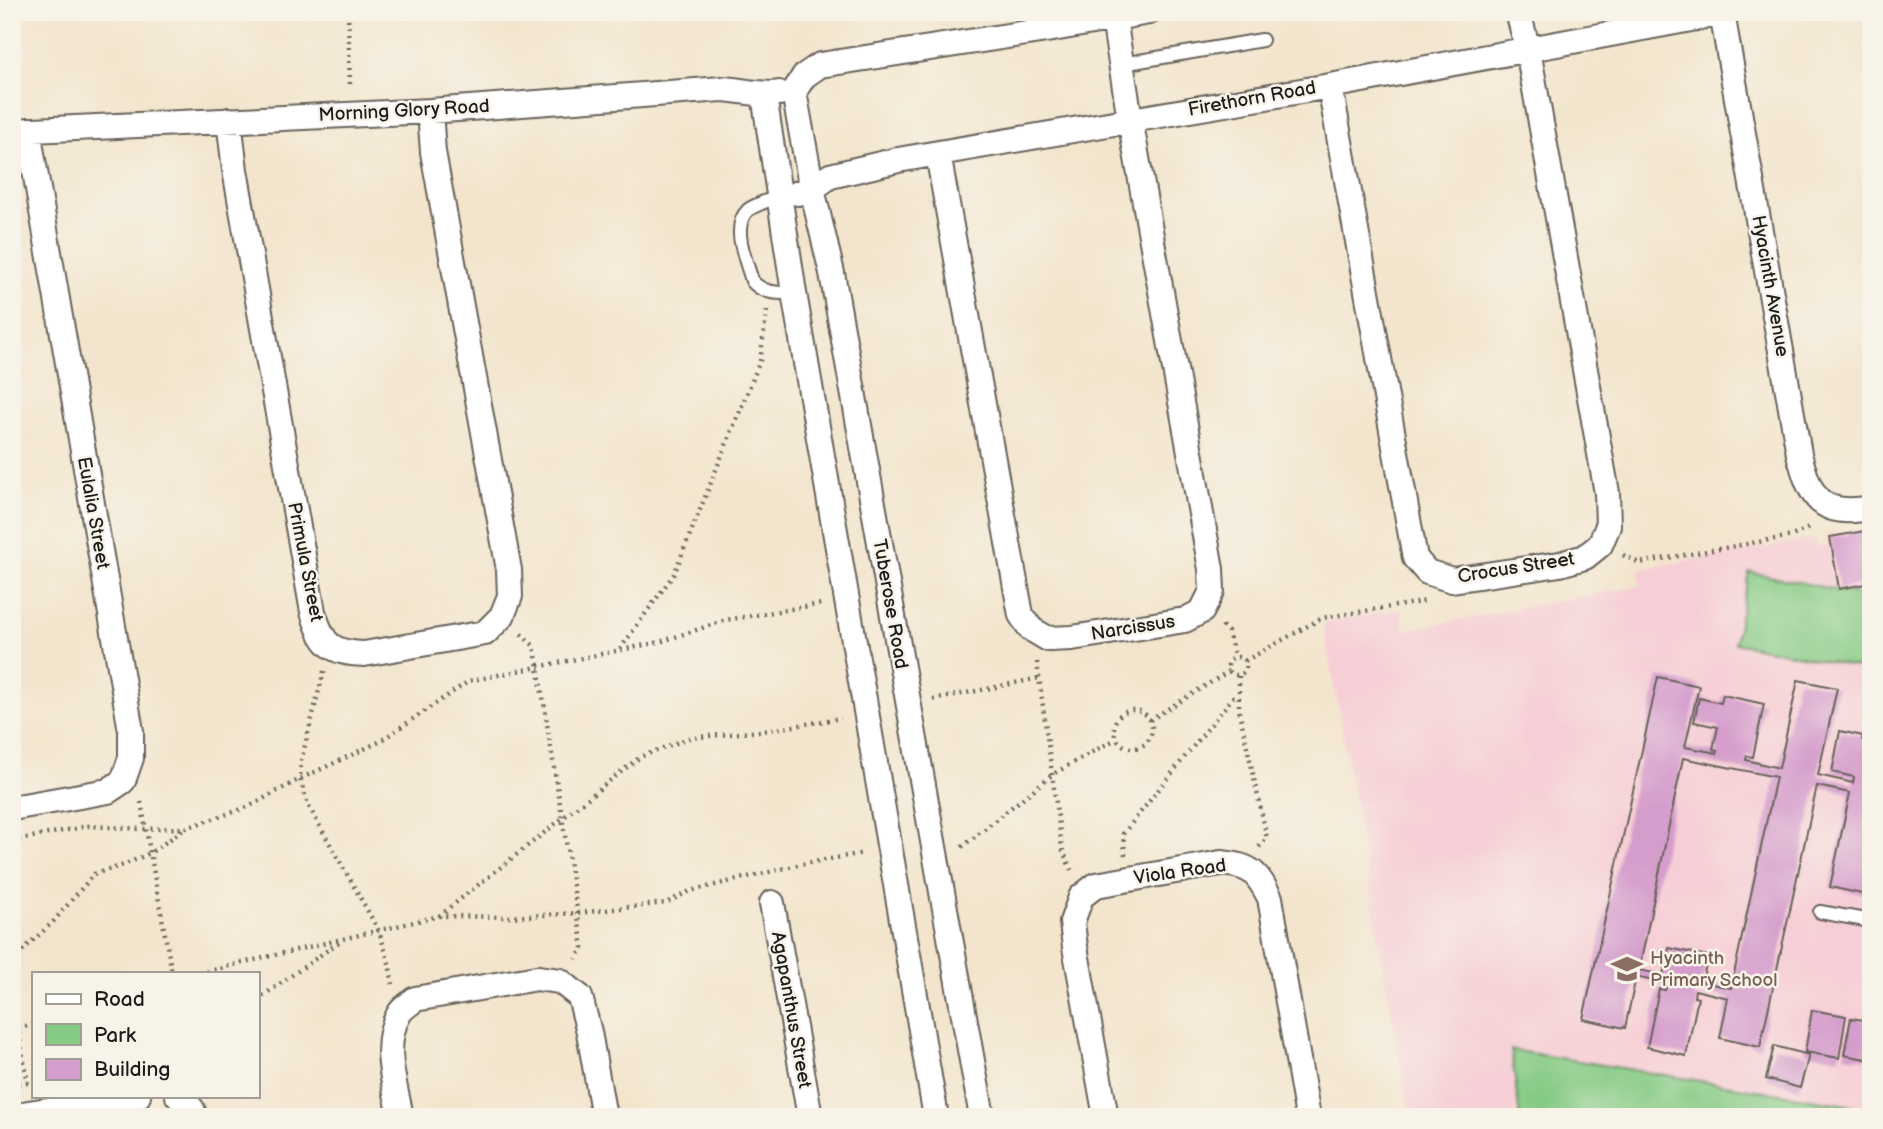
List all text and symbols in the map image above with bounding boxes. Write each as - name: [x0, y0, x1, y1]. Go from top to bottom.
- street label: Firethorn Road: [1186, 76, 1318, 122]
- street label: Morning Glory Road: [318, 95, 490, 127]
- street label: Hyacinth Avenue: [1746, 213, 1794, 359]
- street label: Eulalia Street: [72, 455, 114, 571]
- street label: Primula Street: [282, 500, 328, 624]
- street label: Tuberose Road: [867, 537, 913, 671]
- street label: Crocus Street: [1456, 547, 1576, 589]
- street label: Narcissus: [1089, 610, 1177, 646]
- street label: Viola Road: [1132, 854, 1228, 890]
- street label: Agapanthus Street: [766, 930, 816, 1090]
- place label: Hyacinth Primary School: [1650, 947, 1778, 992]
- school or university icon: Hyacinth Primary School: [1610, 952, 1644, 986]
- legend: [32, 972, 259, 1098]
- text: Road: [94, 987, 145, 1012]
- text: Park: [94, 1023, 137, 1048]
- text: Building: [94, 1057, 170, 1082]

